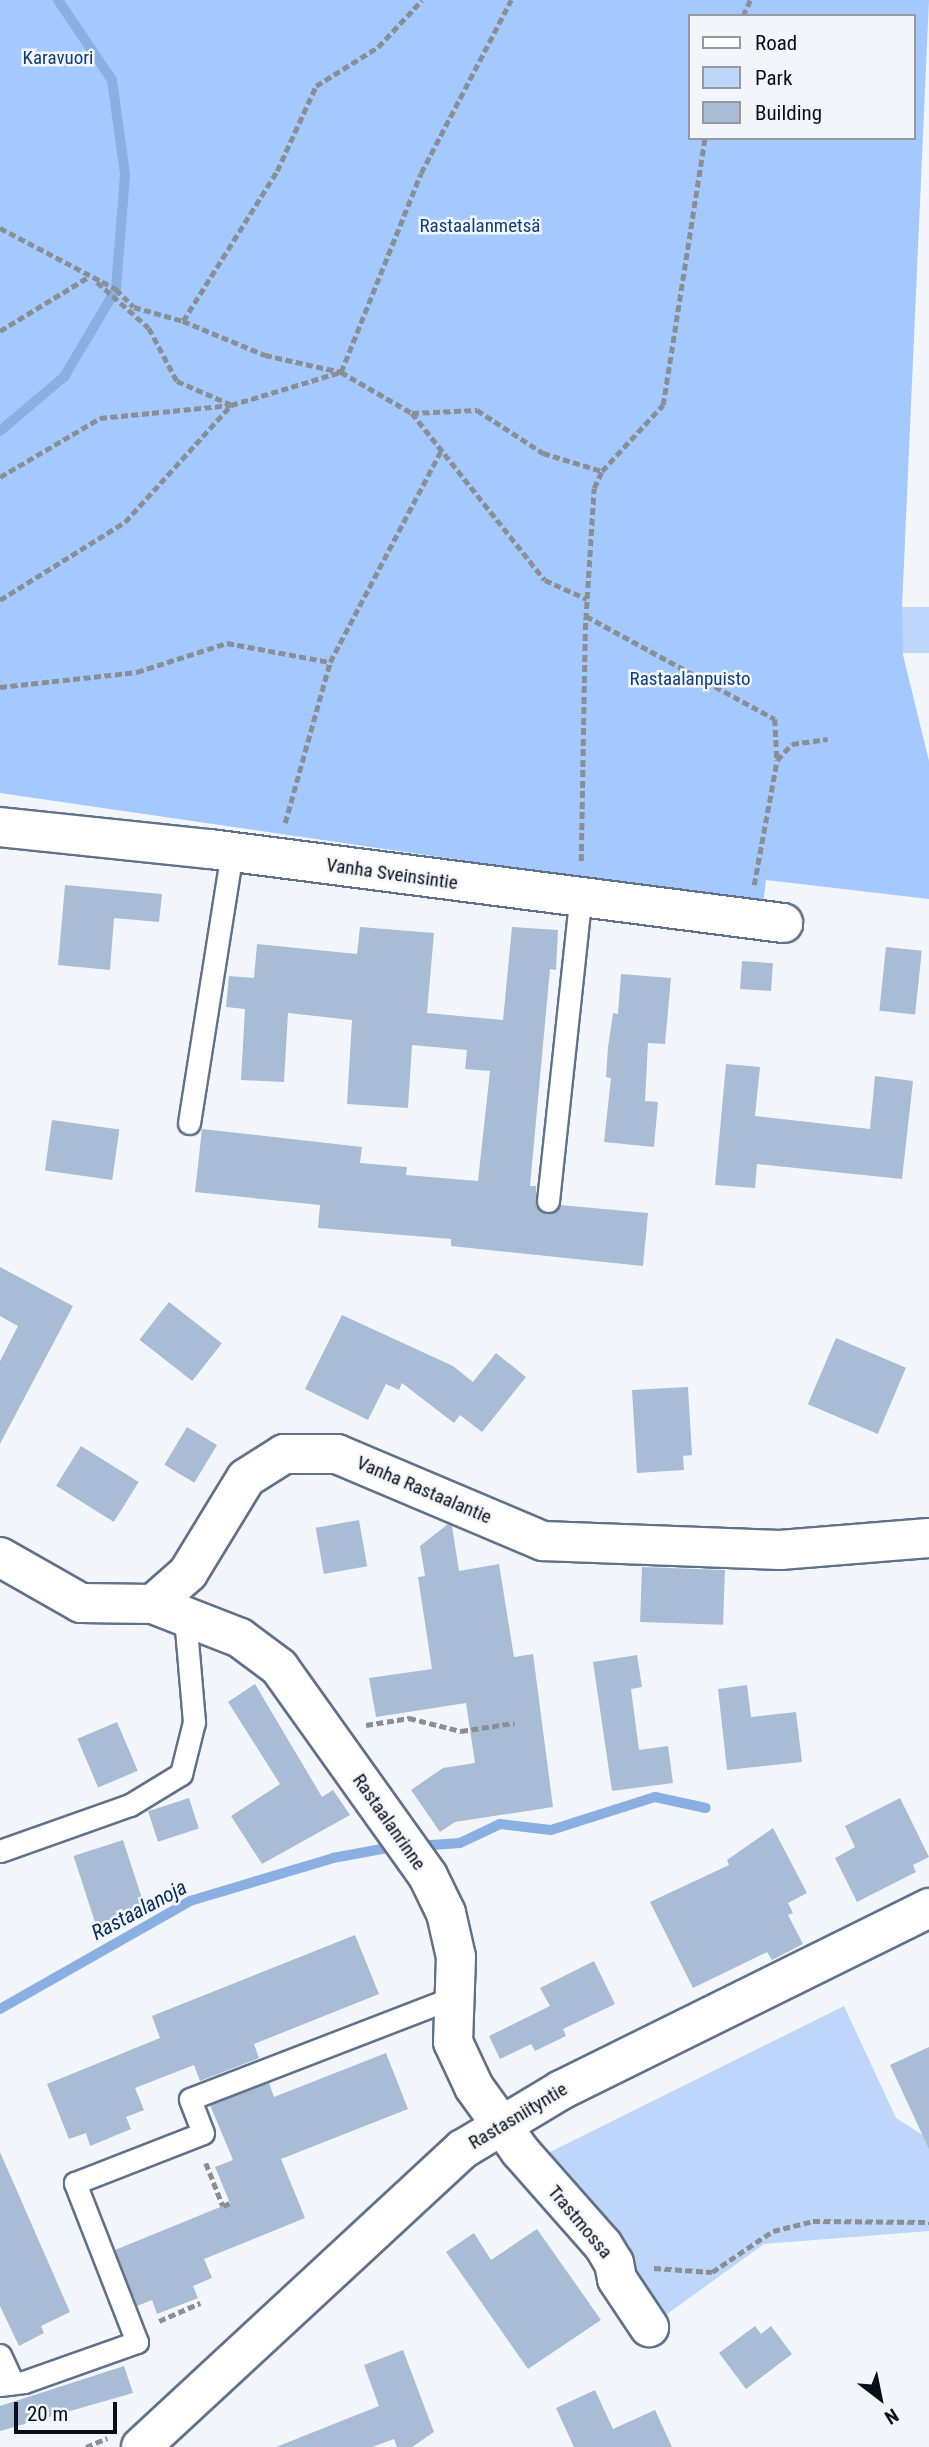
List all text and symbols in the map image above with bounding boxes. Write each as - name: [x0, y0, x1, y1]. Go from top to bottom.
- legend: [688, 14, 915, 140]
- text: Road: [755, 31, 797, 55]
- park label: Karavuori: [23, 47, 93, 69]
- text: Park: [755, 66, 792, 90]
- text: Building: [755, 101, 822, 125]
- park label: Rastaalanmetsä: [420, 215, 540, 237]
- park label: Rastaalanpuisto: [630, 668, 750, 690]
- street label: Vanha Sveinsintie: [325, 853, 459, 895]
- street label: Vanha Rastaalantie: [353, 1451, 495, 1529]
- street label: Rastaalanrinne: [348, 1770, 430, 1874]
- water label: Rastaalanoja: [87, 1874, 191, 1946]
- street label: Rastasniityntie: [465, 2078, 571, 2154]
- street label: Trastmossa: [543, 2181, 617, 2263]
- north arrow: [845, 2363, 915, 2433]
- scale bar: [18, 2388, 121, 2432]
- text: 20 m: [27, 2402, 68, 2426]
- text: N: [880, 2403, 902, 2429]

